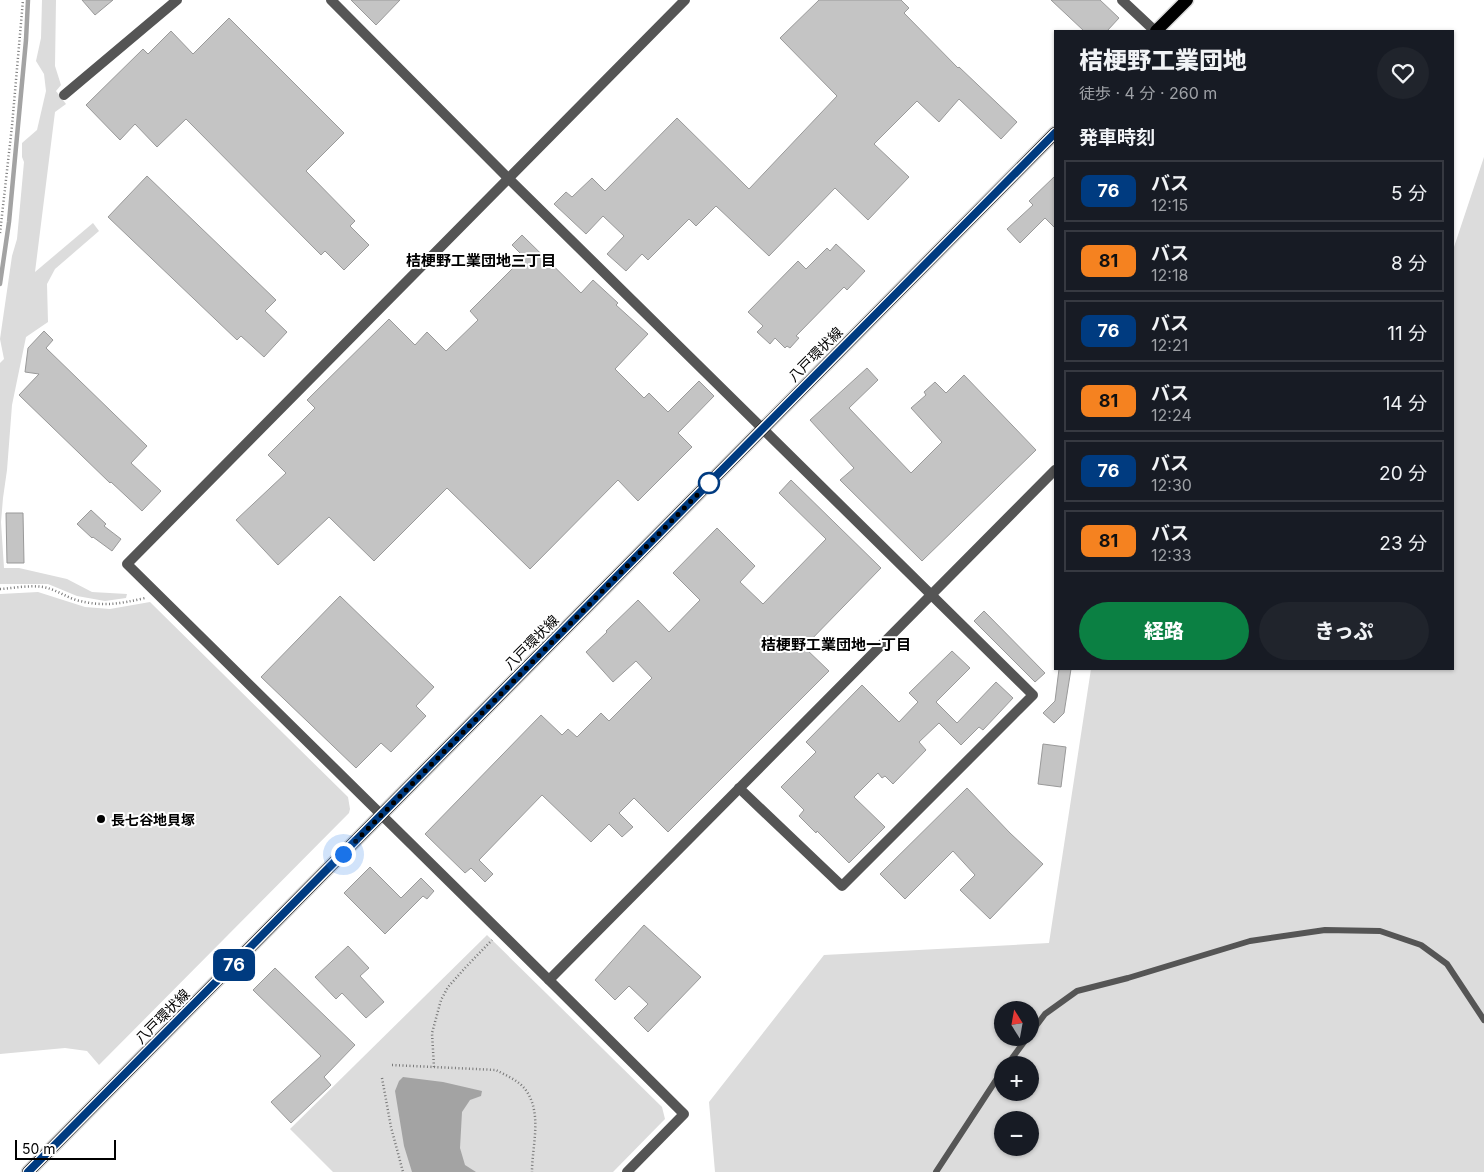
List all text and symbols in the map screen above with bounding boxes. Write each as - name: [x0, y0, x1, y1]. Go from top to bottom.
- text: 桔梗野工業団地: [1079, 46, 1247, 75]
- button: heart: [1377, 47, 1429, 99]
- text: 徒歩 · 4 分 · 260 m: [1079, 83, 1217, 103]
- text: 発車時刻: [1079, 126, 1155, 149]
- text: バス: [1151, 172, 1189, 195]
- text: 76: [1098, 180, 1119, 201]
- text: 5 分: [1391, 182, 1427, 205]
- text: 12:15: [1151, 195, 1188, 215]
- text: バス: [1151, 242, 1189, 265]
- text: 81: [1099, 250, 1118, 271]
- district label: 桔梗野工業団地三丁目: [406, 251, 556, 270]
- text: 8 分: [1391, 252, 1427, 275]
- text: 12:18: [1151, 265, 1188, 285]
- text: バス: [1151, 312, 1189, 335]
- text: 76: [1098, 320, 1119, 341]
- text: 11 分: [1387, 322, 1427, 345]
- street label: 八戸環状線: [784, 323, 846, 385]
- text: 12:21: [1151, 335, 1188, 355]
- text: バス: [1151, 382, 1189, 405]
- text: 81: [1099, 390, 1118, 411]
- text: 14 分: [1383, 392, 1427, 415]
- text: 12:24: [1151, 405, 1192, 425]
- text: バス: [1151, 452, 1189, 475]
- text: 76: [1098, 460, 1119, 481]
- text: 20 分: [1379, 462, 1427, 485]
- unlabelled marker: [698, 472, 720, 494]
- text: 12:30: [1151, 475, 1192, 495]
- text: バス: [1151, 522, 1189, 545]
- text: 81: [1099, 530, 1118, 551]
- text: 23 分: [1379, 532, 1427, 555]
- text: 12:33: [1151, 545, 1192, 565]
- button: 経路: [1079, 602, 1249, 660]
- button: きっぷ: [1259, 602, 1429, 660]
- street label: 八戸環状線: [500, 611, 562, 673]
- district label: 桔梗野工業団地一丁目: [761, 635, 911, 654]
- place label: 長七谷地貝塚: [111, 811, 195, 828]
- marker: 長七谷地貝塚: [95, 813, 107, 825]
- your location: [331, 842, 356, 867]
- line badge: 76: [212, 949, 256, 981]
- text: 76: [223, 954, 245, 975]
- street label: 八戸環状線: [131, 985, 193, 1047]
- north arrow: [994, 1001, 1039, 1046]
- map controls: [994, 1001, 1039, 1156]
- button: +: [994, 1056, 1039, 1101]
- button: −: [994, 1111, 1039, 1156]
- scale bar: [15, 1137, 116, 1160]
- text: 50 m: [22, 1140, 56, 1157]

